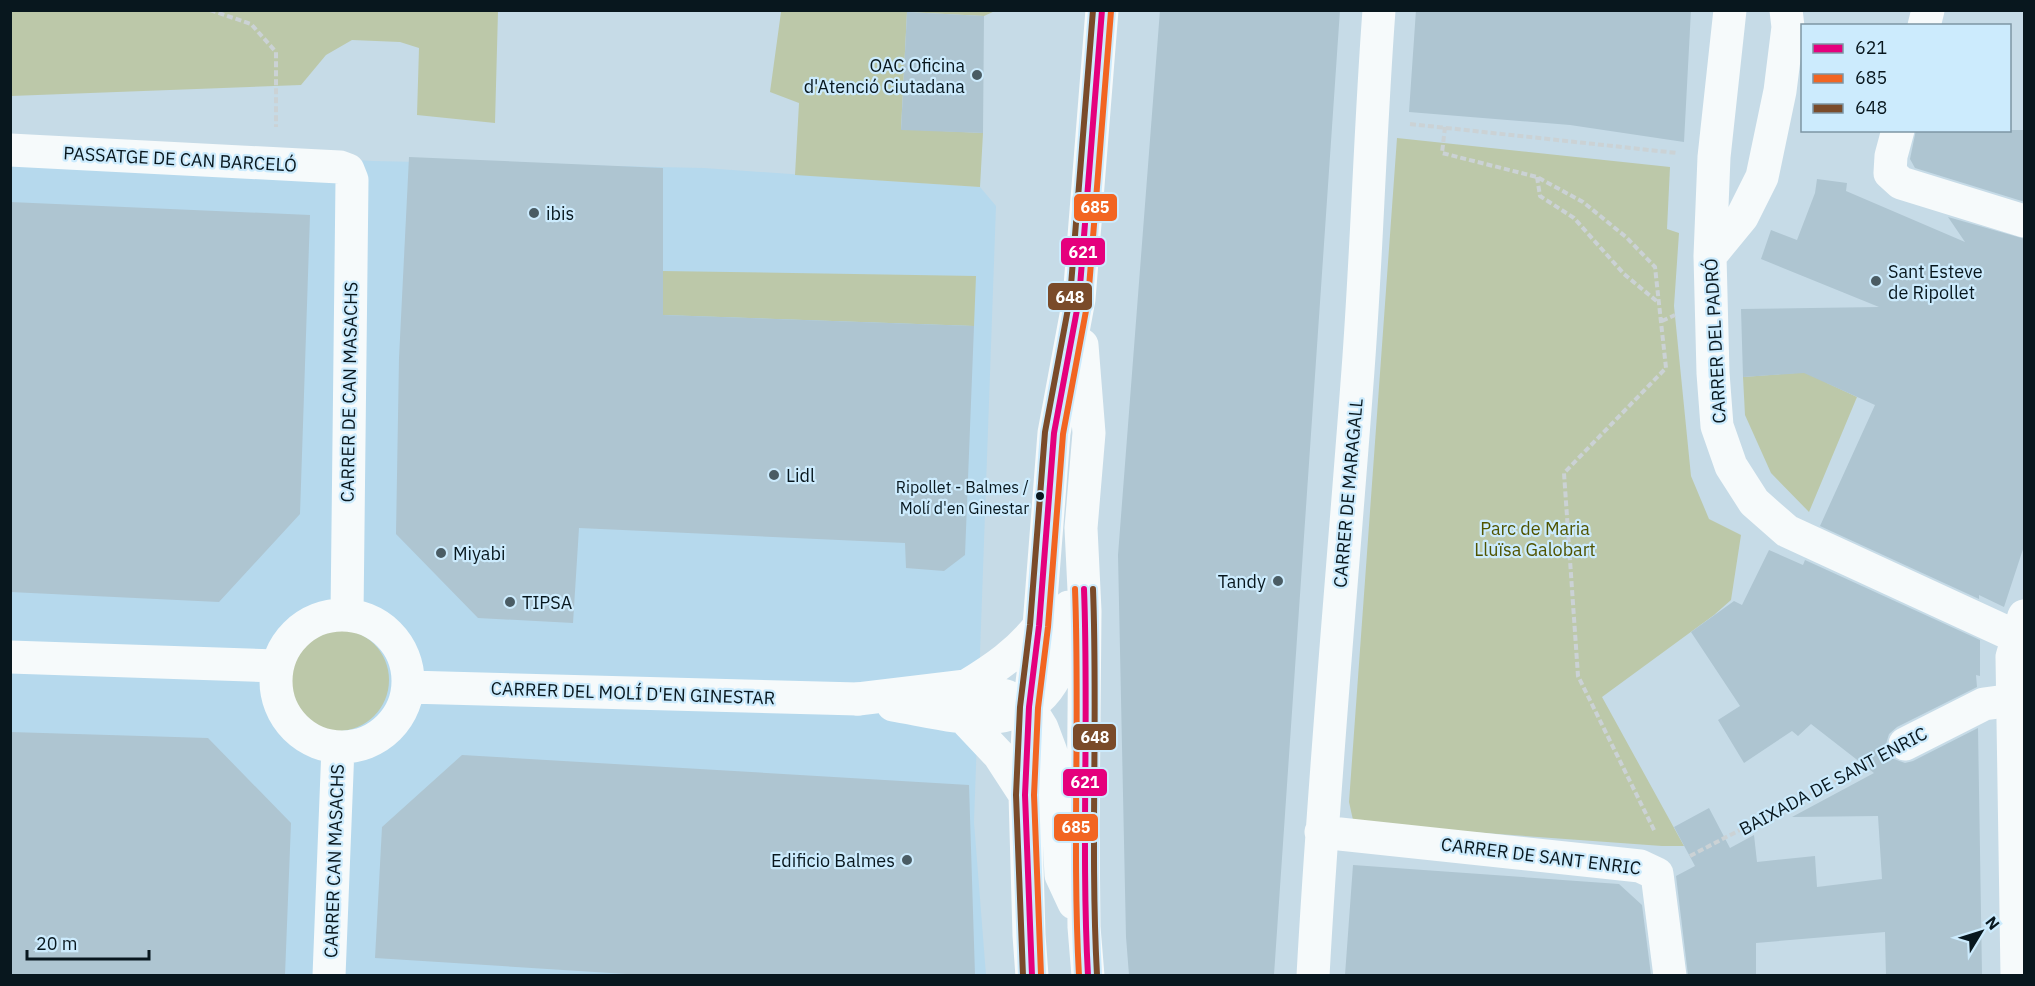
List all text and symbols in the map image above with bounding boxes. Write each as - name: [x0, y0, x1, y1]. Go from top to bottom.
- legend: [1801, 24, 2011, 132]
- text: 621: [1855, 36, 1887, 59]
- place label: OAC Oficina d'Atenció Ciutadana: [804, 54, 965, 98]
- text: 685: [1855, 66, 1887, 89]
- marker: OAC Oficina d'Atenció Ciutadana: [970, 68, 984, 82]
- text: 648: [1855, 96, 1887, 119]
- street label: PASSATGE DE CAN BARCELÓ: [63, 141, 297, 177]
- line badge: 685: [1073, 193, 1118, 222]
- text: 685: [1081, 197, 1110, 217]
- place label: ibis: [546, 202, 574, 225]
- marker: ibis: [527, 206, 541, 220]
- line badge: 621: [1060, 237, 1106, 266]
- text: 621: [1069, 242, 1098, 262]
- street label: CARRER DEL PADRÓ: [1699, 258, 1731, 424]
- place label: Sant Esteve de Ripollet: [1888, 260, 1983, 304]
- marker: Sant Esteve de Ripollet: [1869, 274, 1883, 288]
- street label: CARRER DE CAN MASACHS: [336, 281, 362, 503]
- line badge: 648: [1047, 282, 1093, 311]
- text: 648: [1056, 287, 1084, 307]
- street label: CARRER DE MARAGALL: [1328, 397, 1368, 589]
- place label: Lidl: [786, 464, 815, 487]
- marker: Lidl: [767, 468, 781, 482]
- place label: Ripollet - Balmes / Molí d'en Ginestar: [896, 477, 1029, 518]
- marker: Ripollet - Balmes / Molí d'en Ginestar: [1034, 490, 1046, 502]
- park label: Parc de Maria Lluïsa Galobart: [1474, 517, 1596, 561]
- place label: Miyabi: [453, 542, 505, 565]
- marker: Miyabi: [434, 546, 448, 560]
- place label: Tandy: [1218, 570, 1266, 593]
- marker: Tandy: [1271, 574, 1285, 588]
- place label: TIPSA: [522, 591, 573, 614]
- marker: TIPSA: [503, 595, 517, 609]
- street label: CARRER DEL MOLÍ D'EN GINESTAR: [490, 677, 776, 709]
- street label: BAIXADA DE SANT ENRIC: [1735, 722, 1931, 840]
- line badge: 648: [1072, 723, 1117, 751]
- text: 648: [1081, 727, 1109, 747]
- street label: CARRER CAN MASACHS: [319, 764, 349, 958]
- line badge: 621: [1062, 768, 1108, 797]
- text: 621: [1071, 772, 1100, 792]
- line badge: 685: [1053, 813, 1099, 842]
- text: 685: [1062, 817, 1091, 837]
- street label: CARRER DE SANT ENRIC: [1440, 832, 1642, 880]
- place label: Edificio Balmes: [771, 849, 895, 872]
- marker: Edificio Balmes: [900, 853, 914, 867]
- north arrow: [1951, 902, 2011, 962]
- text: N: [1981, 912, 2004, 933]
- scale bar: [27, 923, 148, 961]
- text: 20 m: [36, 932, 78, 955]

